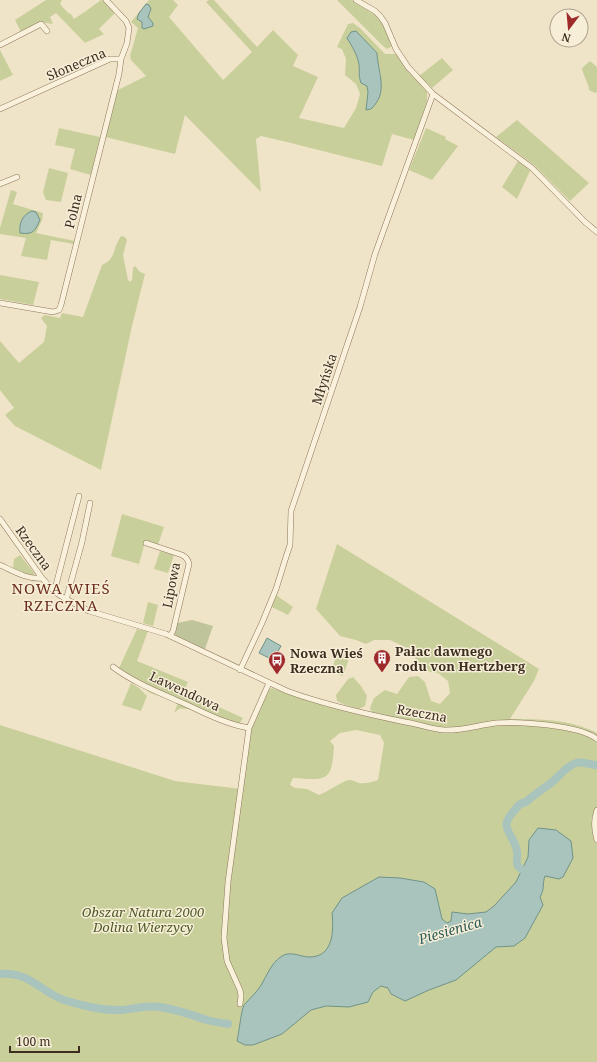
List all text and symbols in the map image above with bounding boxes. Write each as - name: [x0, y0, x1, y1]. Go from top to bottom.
- north arrow: [549, 8, 589, 48]
- text: N: [560, 30, 572, 46]
- street label: Słoneczna: [44, 43, 108, 85]
- street label: Polna: [60, 192, 86, 230]
- street label: Młyńska: [307, 351, 341, 407]
- street label: Rzeczna: [12, 522, 56, 574]
- street label: Lipowa: [158, 561, 184, 609]
- district label: NOWA WIEŚ RZECZNA: [11, 578, 111, 615]
- place label: Pałac dawnego rodu von Hertzberg: [395, 642, 526, 675]
- place label: Nowa Wieś Rzeczna: [290, 644, 363, 677]
- building icon: Pałac dawnego rodu von Hertzberg: [372, 648, 392, 673]
- bus stop icon: Nowa Wieś Rzeczna: [267, 650, 287, 675]
- street label: Lawendowa: [147, 667, 223, 715]
- street label: Rzeczna: [395, 700, 449, 726]
- park label: Obszar Natura 2000 Dolina Wierzycy: [82, 903, 204, 936]
- water label: Piesienica: [415, 912, 485, 948]
- scale bar: [10, 1028, 79, 1054]
- text: 100 m: [16, 1033, 51, 1050]

